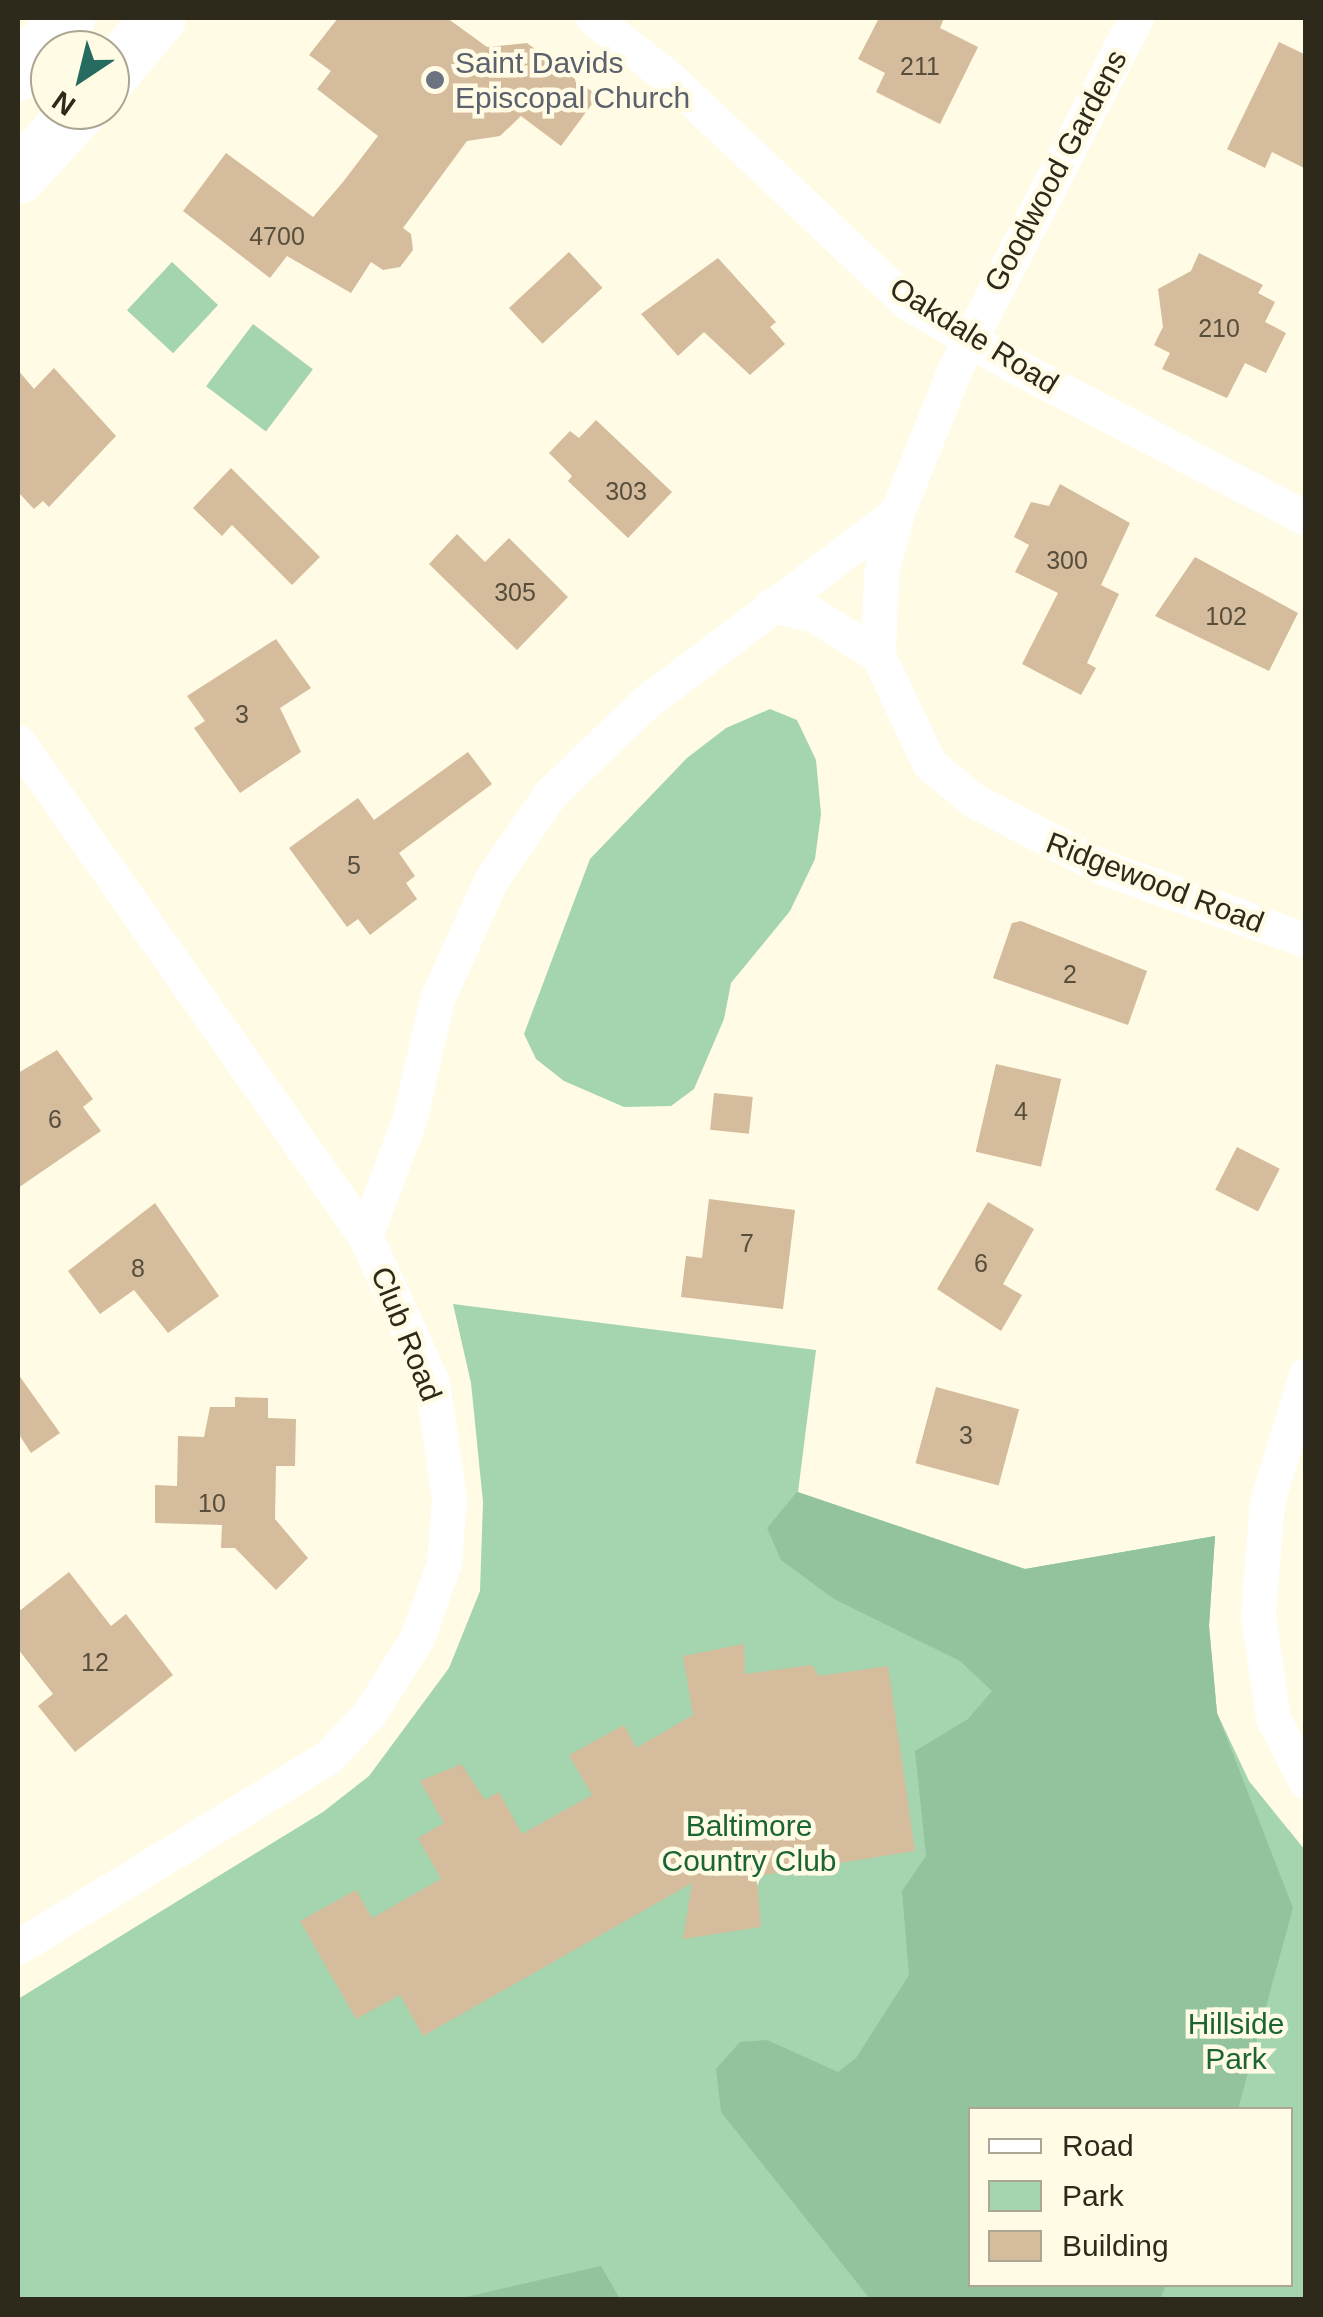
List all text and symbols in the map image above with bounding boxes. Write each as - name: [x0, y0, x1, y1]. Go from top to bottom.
- north arrow: [30, 30, 130, 130]
- street label: Goodwood Gardens: [977, 44, 1135, 298]
- place label: Saint Davids Episcopal Church: [455, 45, 690, 116]
- house number: 211: [900, 51, 940, 81]
- marker: Saint Davids Episcopal Church: [424, 69, 446, 91]
- text: N: [46, 85, 81, 122]
- house number: 4700: [249, 221, 305, 251]
- street label: Oakdale Road: [883, 270, 1065, 402]
- house number: 210: [1198, 313, 1240, 343]
- house number: 303: [605, 476, 647, 506]
- house number: 300: [1046, 545, 1088, 575]
- house number: 305: [494, 577, 536, 607]
- house number: 102: [1205, 601, 1247, 631]
- house number: 3: [235, 699, 249, 729]
- street label: Ridgewood Road: [1041, 825, 1269, 941]
- house number: 5: [347, 850, 361, 880]
- house number: 2: [1063, 959, 1077, 989]
- house number: 4: [1014, 1096, 1028, 1126]
- house number: 6: [48, 1104, 62, 1134]
- house number: 7: [740, 1228, 754, 1258]
- house number: 6: [974, 1248, 988, 1278]
- house number: 8: [131, 1253, 145, 1283]
- street label: Club Road: [363, 1262, 449, 1406]
- house number: 3: [959, 1420, 973, 1450]
- house number: 10: [198, 1488, 226, 1518]
- house number: 12: [81, 1647, 109, 1677]
- park label: Baltimore Country Club: [661, 1808, 837, 1878]
- park label: Hillside Park: [1188, 2006, 1284, 2076]
- legend: [968, 2107, 1293, 2287]
- text: Road: [1062, 2129, 1134, 2162]
- text: Park: [1062, 2179, 1124, 2212]
- text: Building: [1062, 2229, 1169, 2262]

